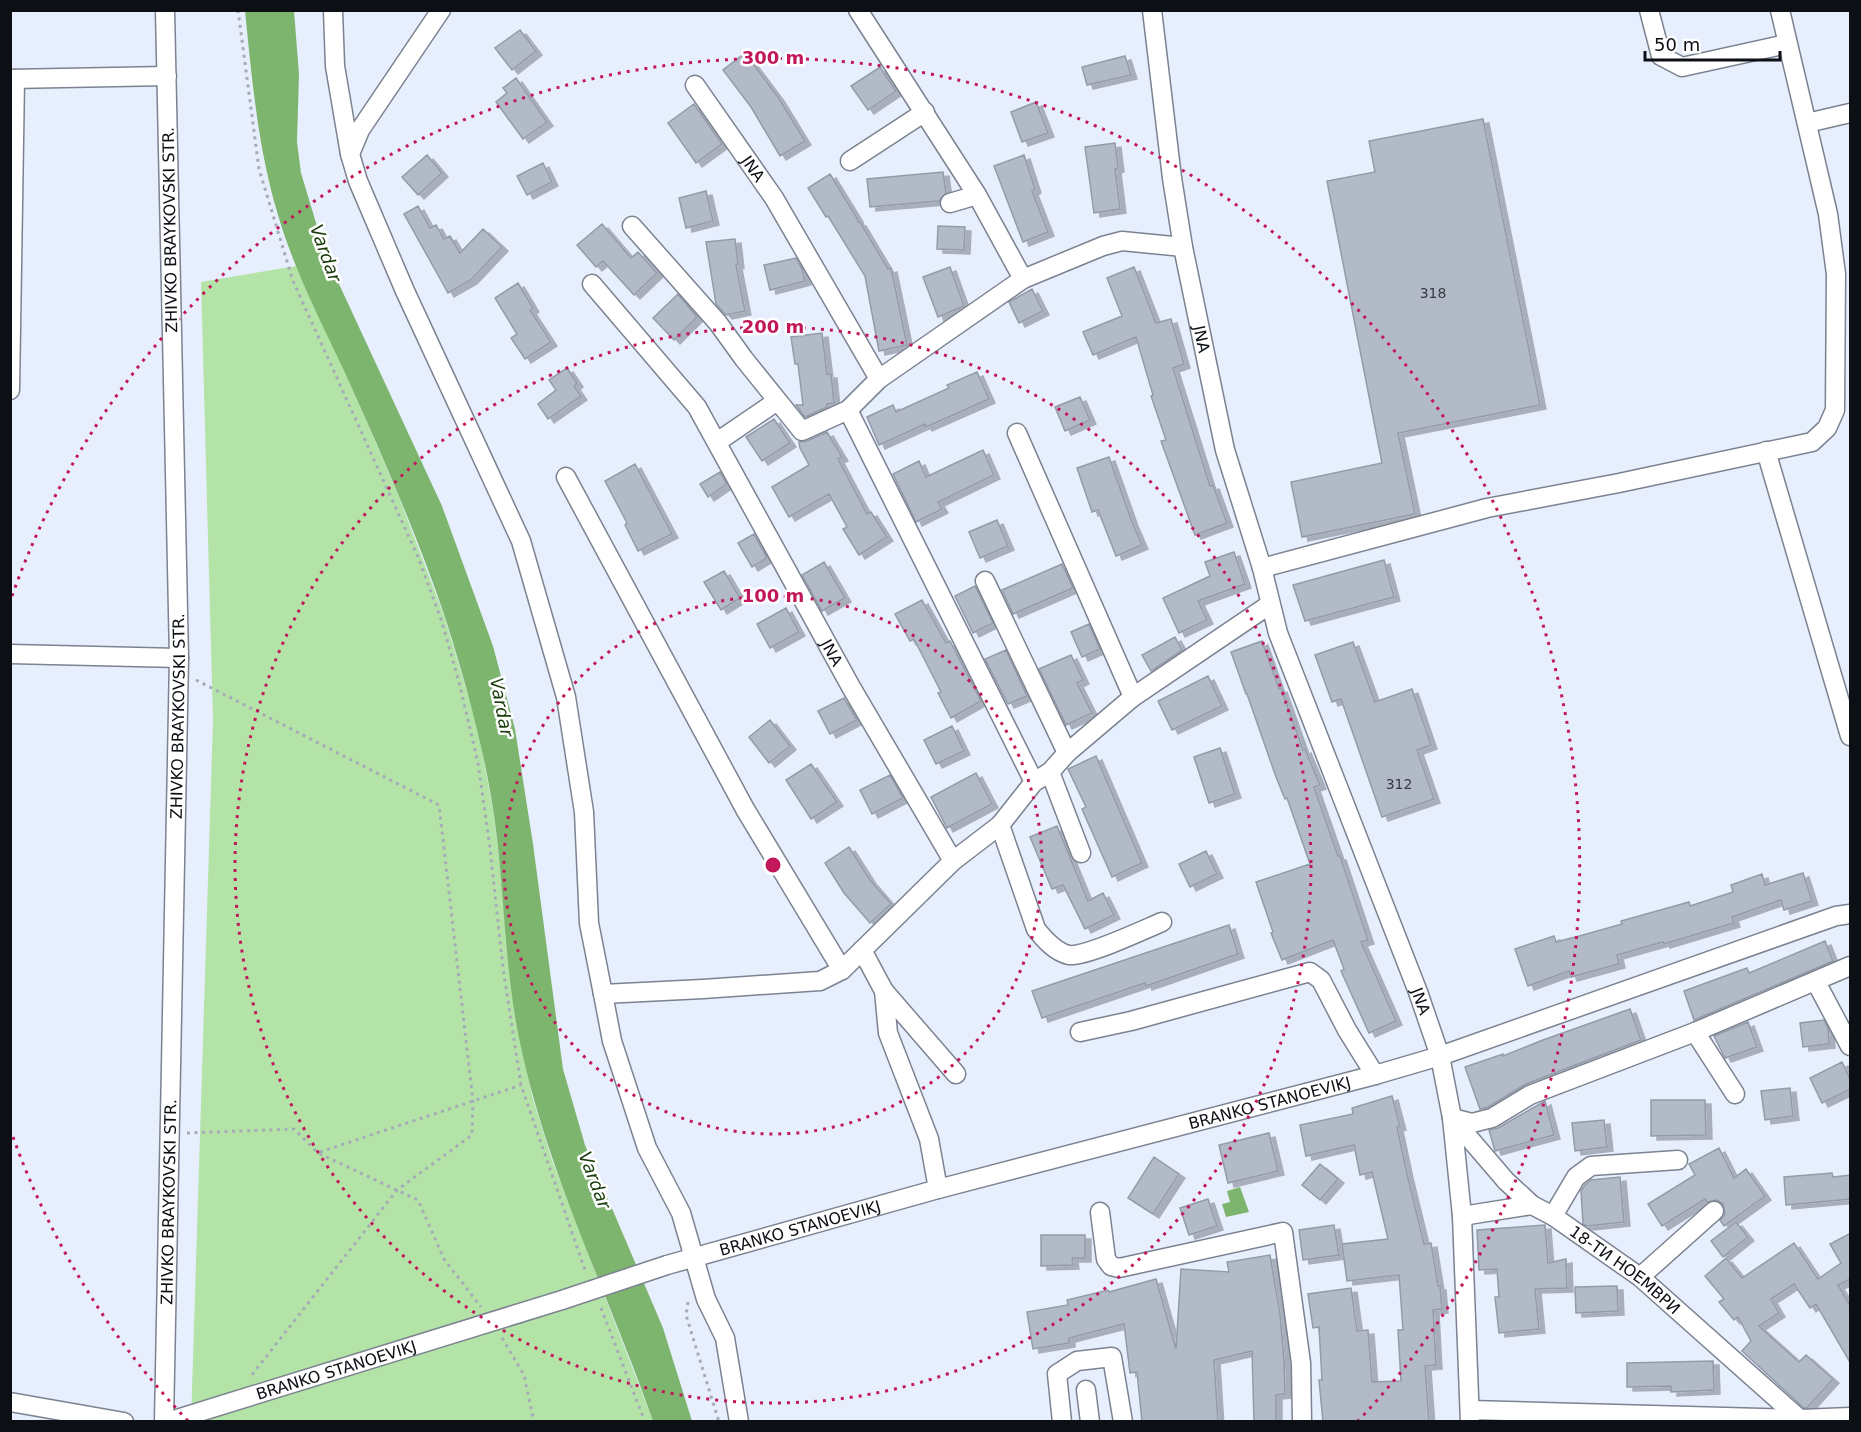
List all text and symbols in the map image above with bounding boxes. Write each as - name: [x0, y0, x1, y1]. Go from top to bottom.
- scale bar: [1645, 24, 1780, 62]
- text: 50 m: [1654, 34, 1700, 55]
- text: 300 m: [742, 47, 804, 68]
- street label: ZHIVKO BRAYKOVSKI STR.: [159, 127, 181, 333]
- street label: JNA: [737, 151, 769, 185]
- water label: Vardar: [306, 221, 347, 286]
- house number: 318: [1420, 285, 1446, 301]
- text: 200 m: [742, 316, 804, 337]
- street label: JNA: [1190, 323, 1214, 354]
- text: 100 m: [742, 585, 804, 606]
- street label: ZHIVKO BRAYKOVSKI STR.: [166, 613, 189, 819]
- street label: JNA: [817, 635, 847, 669]
- water label: Vardar: [486, 676, 518, 740]
- house number: 312: [1386, 776, 1412, 792]
- centre of rings: [763, 855, 783, 875]
- street label: JNA: [1407, 984, 1435, 1017]
- street label: BRANKO STANOEVIKJ: [1186, 1072, 1353, 1133]
- street label: ZHIVKO BRAYKOVSKI STR.: [157, 1099, 180, 1305]
- water label: Vardar: [575, 1148, 616, 1213]
- street label: BRANKO STANOEVIKJ: [717, 1196, 883, 1259]
- street label: 18-ТИ НОЕМВРИ: [1566, 1221, 1684, 1318]
- street label: BRANKO STANOEVIKJ: [254, 1336, 419, 1403]

